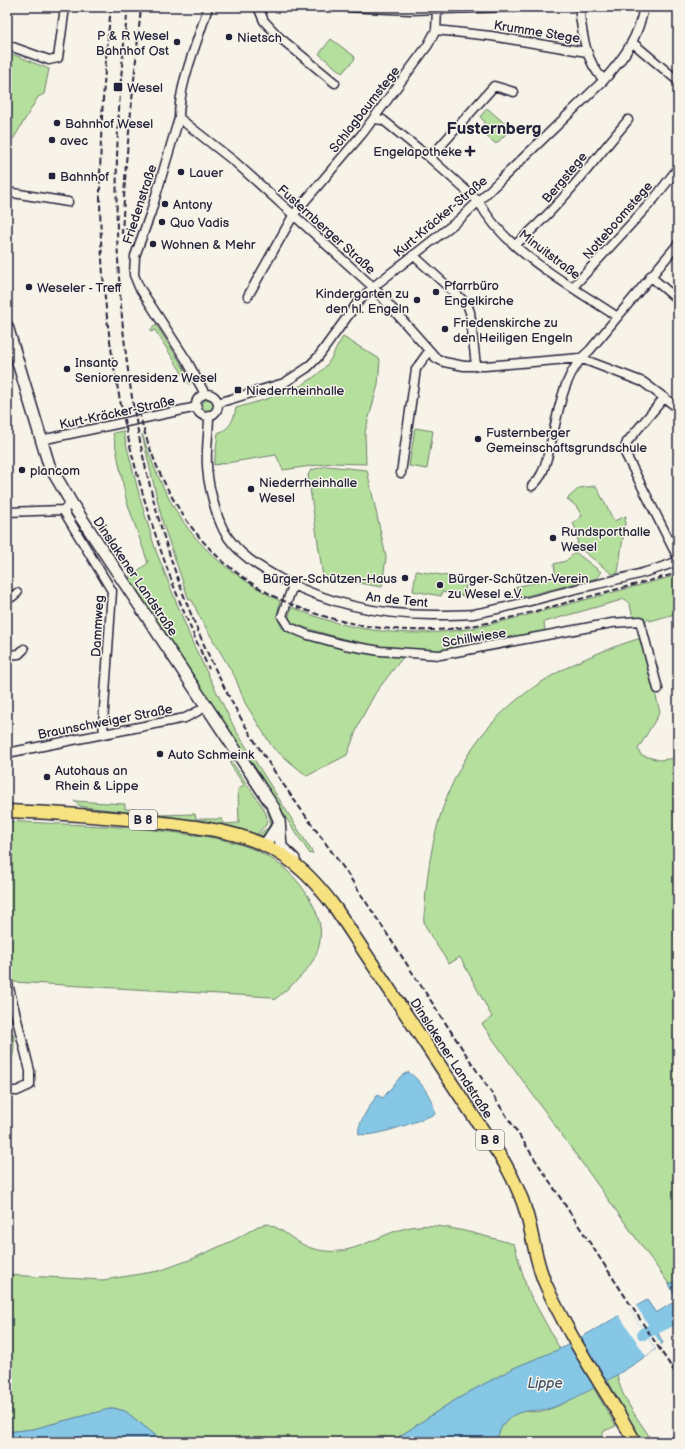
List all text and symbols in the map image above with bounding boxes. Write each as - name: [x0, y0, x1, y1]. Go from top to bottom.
- street label: Krumme Stege: [493, 17, 581, 47]
- place label: P & R Wesel Bahnhof Ost: [96, 28, 169, 59]
- place label: Nietsch: [237, 30, 282, 46]
- marker: Nietsch: [224, 32, 234, 42]
- marker: P & R Wesel Bahnhof Ost: [172, 37, 182, 47]
- street label: Schlagbaumstege: [326, 63, 404, 156]
- place label: Wesel: [127, 80, 163, 96]
- marker: Wesel: [112, 81, 124, 93]
- place label: Bahnhof Wesel: [65, 116, 153, 132]
- marker: Bahnhof Wesel: [52, 118, 62, 128]
- district label: Fusternberg: [447, 119, 541, 139]
- place label: avec: [60, 133, 88, 149]
- marker: avec: [47, 135, 57, 145]
- place label: Engelapotheke: [373, 144, 462, 160]
- marker: Engelapotheke: [465, 146, 475, 156]
- street label: Bergstege: [539, 149, 591, 206]
- street label: Friedenstraße: [120, 162, 160, 246]
- place label: Lauer: [189, 165, 223, 181]
- marker: Lauer: [176, 167, 186, 177]
- place label: Bahnhof: [60, 169, 109, 185]
- marker: Bahnhof: [47, 171, 57, 181]
- street label: Kurt-Kräcker-Straße: [390, 173, 491, 261]
- street label: Notteboomstege: [580, 178, 656, 263]
- street label: Fusternberger Straße: [274, 182, 379, 278]
- place label: Antony: [173, 197, 213, 213]
- marker: Antony: [160, 199, 170, 209]
- place label: Quo Vadis: [170, 215, 230, 231]
- marker: Quo Vadis: [157, 217, 167, 227]
- street label: Minuitstraße: [515, 226, 584, 283]
- place label: Wohnen & Mehr: [161, 237, 256, 253]
- marker: Wohnen & Mehr: [148, 239, 158, 249]
- place label: Pfarrbüro Engelkirche: [444, 278, 514, 309]
- place label: Weseler - Treff: [37, 280, 122, 296]
- marker: Weseler - Treff: [24, 282, 34, 292]
- place label: Kindergarten zu den hl. Engeln: [315, 286, 409, 317]
- marker: Pfarrbüro Engelkirche: [431, 287, 441, 297]
- marker: Kindergarten zu den hl. Engeln: [412, 295, 422, 305]
- place label: Friedenskirche zu den Heiligen Engeln: [453, 315, 573, 346]
- marker: Friedenskirche zu den Heiligen Engeln: [440, 324, 450, 334]
- place label: Insanto Seniorenresidenz Wesel: [75, 355, 217, 386]
- marker: Insanto Seniorenresidenz Wesel: [62, 364, 72, 374]
- place label: Niederrheinhalle: [246, 383, 345, 399]
- marker: Niederrheinhalle: [233, 385, 243, 395]
- street label: Kurt-Kräcker-Straße: [58, 393, 177, 433]
- place label: Fusternberger Gemeinschaftsgrundschule: [486, 425, 647, 456]
- marker: Fusternberger Gemeinschaftsgrundschule: [473, 434, 483, 444]
- place label: plancom: [30, 463, 80, 479]
- marker: plancom: [17, 465, 27, 475]
- place label: Niederrheinhalle Wesel: [259, 475, 358, 506]
- marker: Niederrheinhalle Wesel: [246, 484, 256, 494]
- street label: Dinslakener Landstraße: [89, 514, 181, 639]
- place label: Rundsporthalle Wesel: [561, 524, 651, 555]
- marker: Rundsporthalle Wesel: [548, 533, 558, 543]
- place label: Bürger-Schützen-Haus: [262, 571, 398, 587]
- place label: Bürger-Schützen-Verein zu Wesel e.V.: [448, 571, 589, 602]
- marker: Bürger-Schützen-Haus: [400, 573, 410, 583]
- marker: Bürger-Schützen-Verein zu Wesel e.V.: [435, 580, 445, 590]
- street label: An de Tent: [365, 589, 429, 611]
- street label: Dammweg: [88, 595, 108, 657]
- street label: Schillwiese: [441, 625, 508, 651]
- street label: Braunschweiger Straße: [36, 701, 174, 743]
- place label: Auto Schmeink: [168, 747, 255, 763]
- marker: Auto Schmeink: [155, 749, 165, 759]
- place label: Autohaus an Rhein & Lippe: [55, 763, 139, 794]
- marker: Autohaus an Rhein & Lippe: [42, 772, 52, 782]
- road number: B 8: [129, 810, 157, 830]
- street label: Dinslakener Landstraße: [406, 995, 496, 1122]
- road number: B 8: [476, 1130, 504, 1150]
- water label: Lippe: [527, 1375, 563, 1392]

